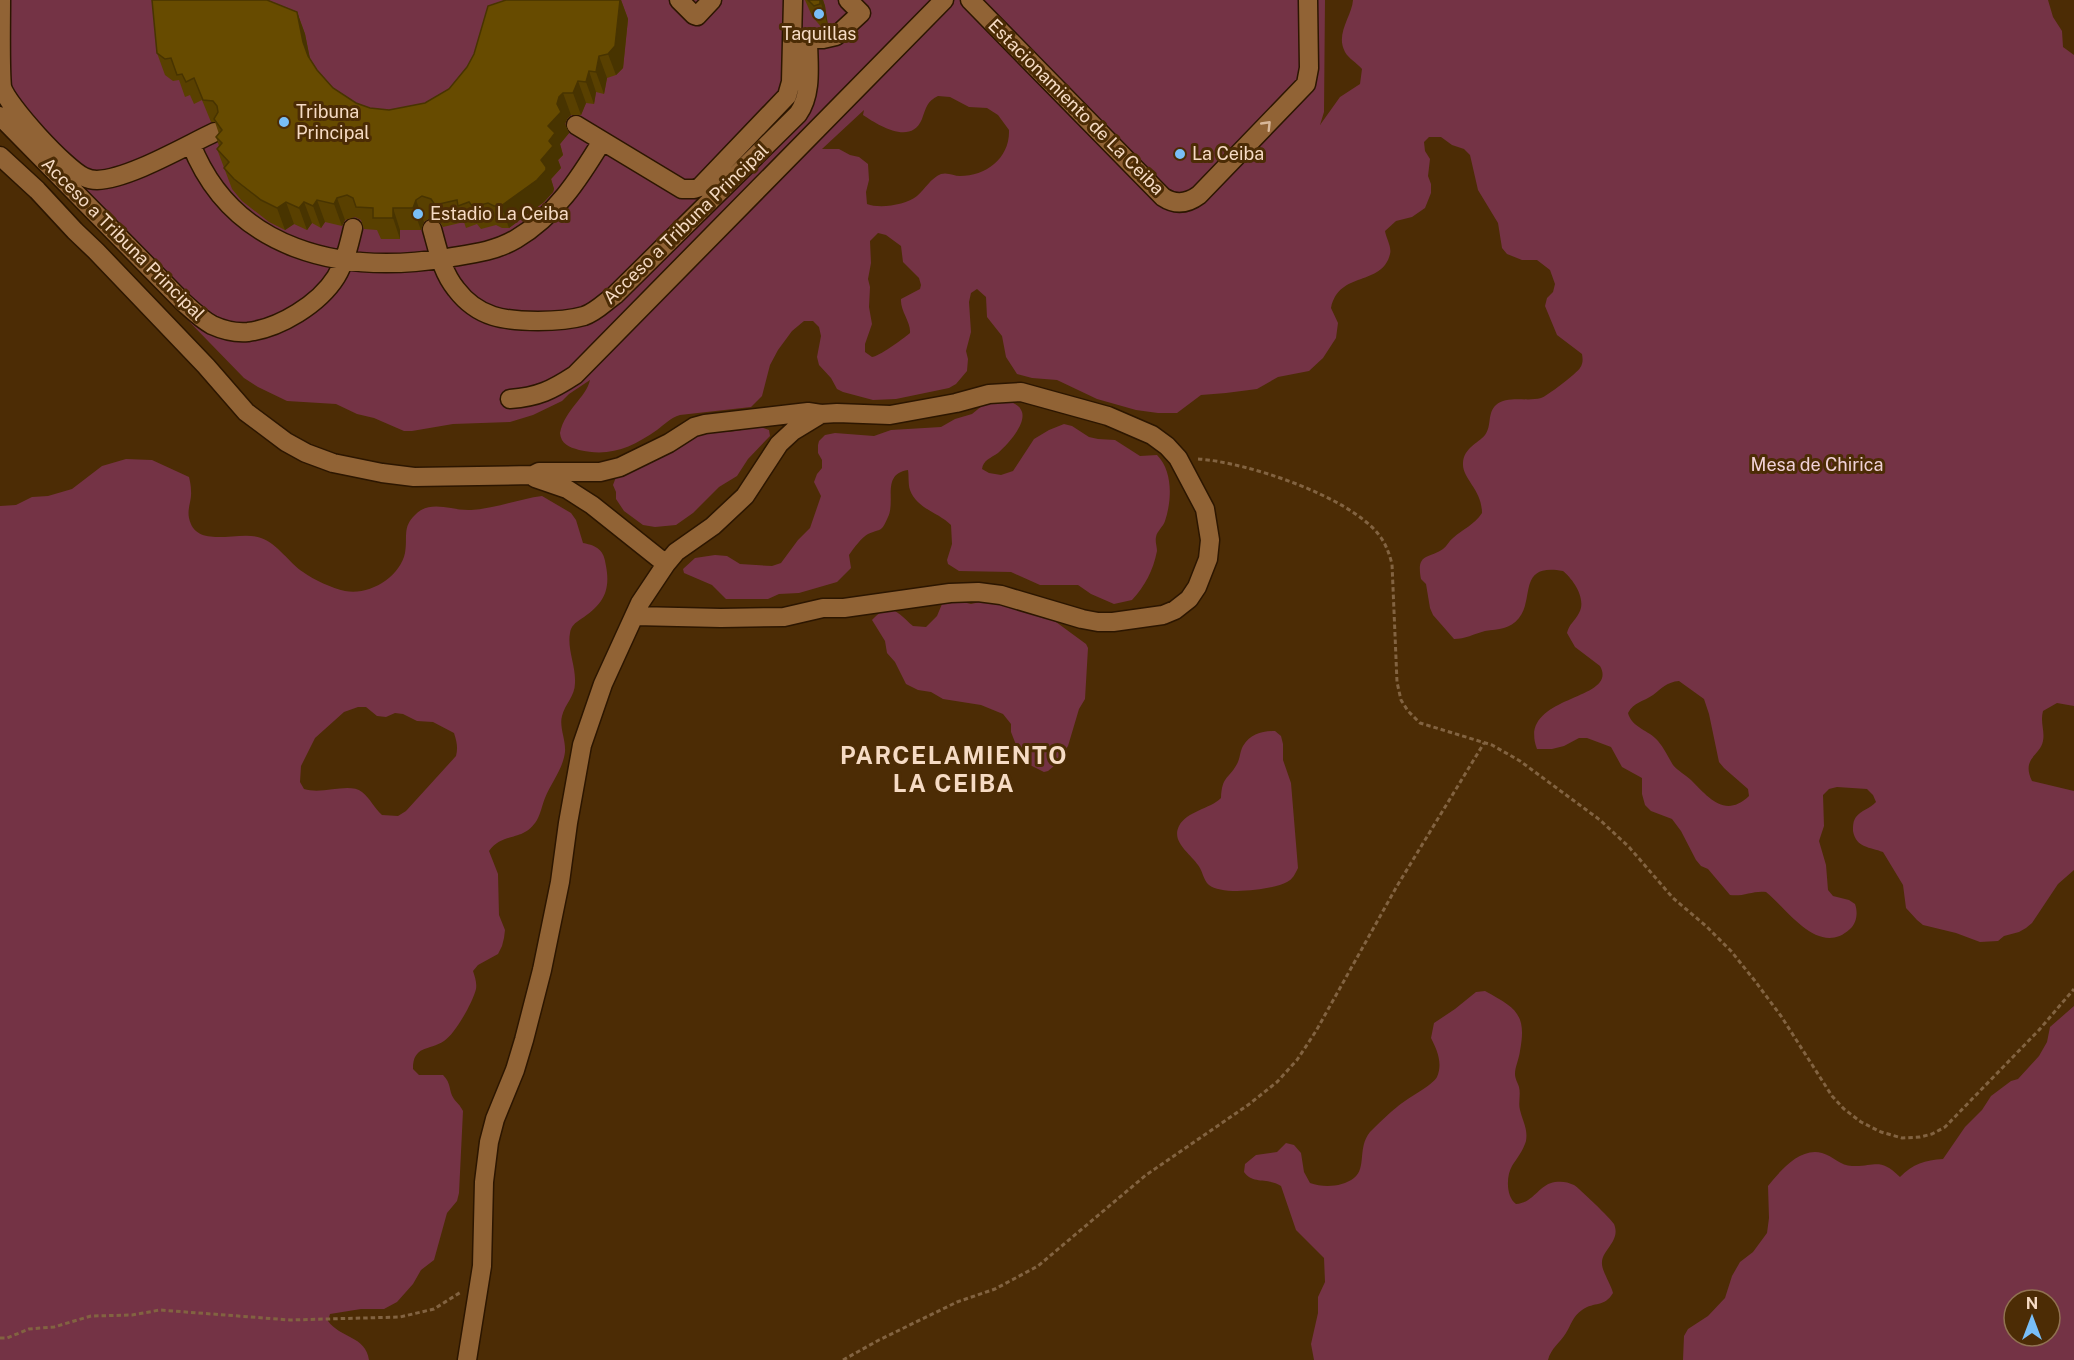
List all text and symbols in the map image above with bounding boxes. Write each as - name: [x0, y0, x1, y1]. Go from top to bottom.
- marker: Taquillas: [812, 7, 826, 21]
- street label: Estacionamiento de La Ceiba: [984, 14, 1169, 199]
- place label: Taquillas: [782, 23, 856, 44]
- place label: Tribuna Principal: [296, 101, 370, 143]
- marker: Tribuna Principal: [277, 115, 291, 129]
- one-way arrow: [1260, 122, 1271, 132]
- street label: Acceso a Tribuna Principal: [599, 139, 773, 308]
- place label: La Ceiba: [1192, 143, 1264, 164]
- marker: La Ceiba: [1173, 147, 1187, 161]
- street label: Acceso a Tribuna Principal: [38, 153, 209, 324]
- place label: Estadio La Ceiba: [430, 203, 569, 224]
- marker: Estadio La Ceiba: [411, 207, 425, 221]
- park label: Mesa de Chirica: [1751, 454, 1883, 475]
- district label: PARCELAMIENTO LA CEIBA: [840, 741, 1068, 797]
- north arrow: [2002, 1288, 2062, 1348]
- text: N: [2026, 1294, 2038, 1313]

